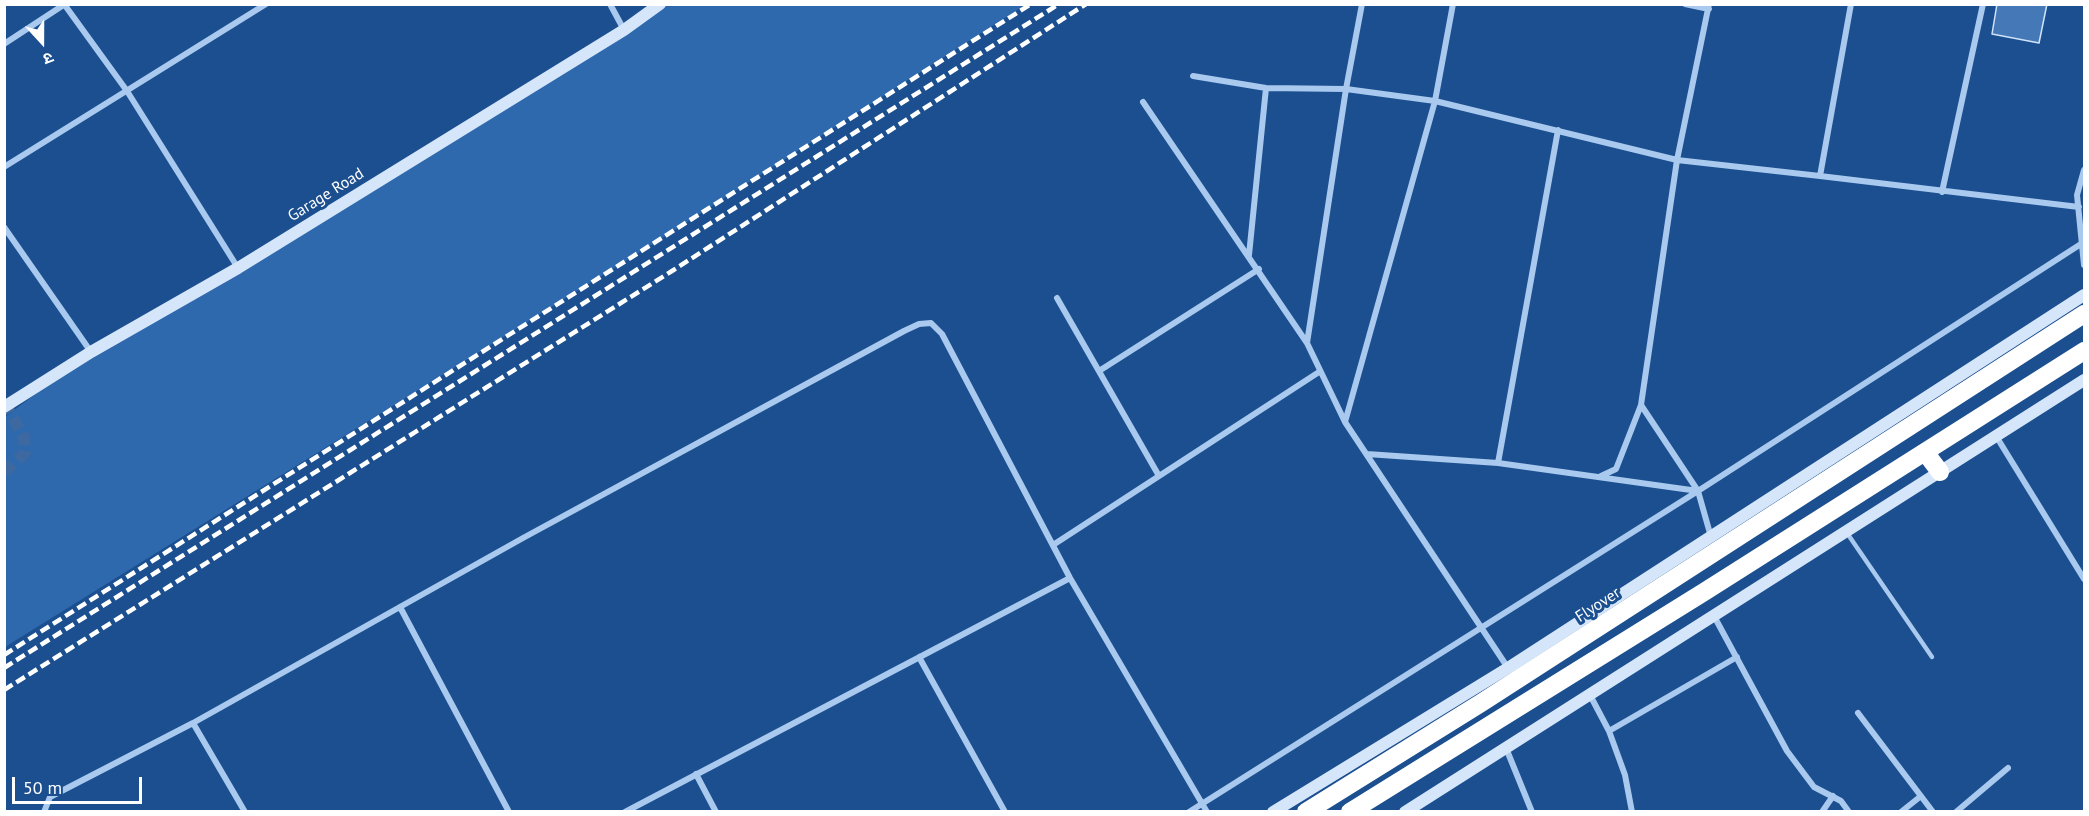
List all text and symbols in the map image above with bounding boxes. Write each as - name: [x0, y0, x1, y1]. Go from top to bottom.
- north arrow: [12, 12, 72, 72]
- text: उ: [40, 48, 56, 70]
- street label: Garage Road: [284, 164, 368, 226]
- street label: Flyover: [1572, 583, 1624, 627]
- scale bar: [15, 765, 146, 803]
- text: 50 m: [23, 776, 62, 799]

